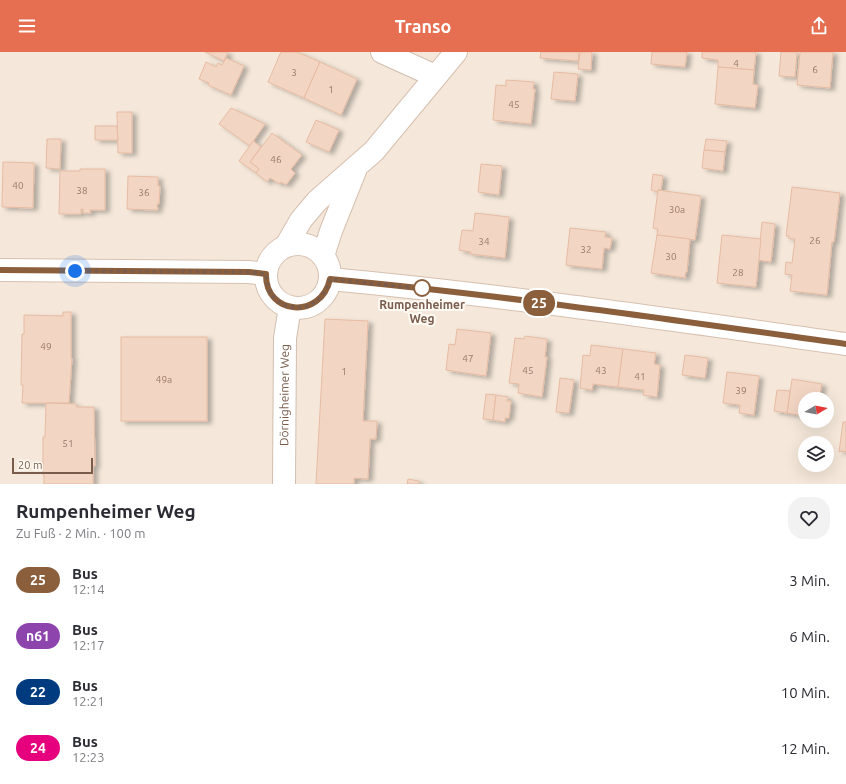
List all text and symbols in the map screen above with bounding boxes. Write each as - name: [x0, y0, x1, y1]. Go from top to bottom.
- icon: menu: [16, 15, 38, 37]
- icon: share: [808, 15, 830, 37]
- text: Transo: [395, 16, 451, 36]
- house number: 4: [733, 58, 739, 69]
- house number: 6: [812, 64, 818, 75]
- house number: 3: [291, 67, 297, 78]
- house number: 1: [328, 84, 334, 95]
- house number: 45: [508, 99, 520, 110]
- house number: 46: [270, 154, 282, 165]
- house number: 40: [12, 180, 24, 191]
- house number: 38: [76, 185, 88, 196]
- house number: 36: [138, 187, 150, 198]
- house number: 30a: [669, 204, 685, 215]
- house number: 26: [809, 235, 821, 246]
- house number: 34: [478, 236, 490, 247]
- house number: 32: [580, 244, 592, 255]
- house number: 30: [665, 251, 677, 262]
- your location: [65, 261, 85, 281]
- house number: 28: [732, 267, 744, 278]
- marker: Rumpenheimer Weg: [413, 279, 431, 297]
- line badge: 25: [521, 290, 557, 316]
- text: 25: [531, 295, 547, 311]
- place label: Rumpenheimer Weg: [379, 298, 465, 325]
- house number: 49: [40, 341, 52, 352]
- street label: Dörnigheimer Weg: [277, 344, 291, 446]
- house number: 47: [462, 353, 474, 364]
- house number: 45: [522, 365, 534, 376]
- house number: 43: [595, 365, 607, 376]
- house number: 1: [341, 366, 347, 377]
- house number: 41: [634, 371, 646, 382]
- house number: 49a: [156, 374, 172, 385]
- house number: 39: [735, 385, 747, 396]
- north arrow: [798, 392, 834, 428]
- map controls: [798, 392, 834, 472]
- button: layers: [798, 436, 834, 472]
- house number: 51: [62, 438, 74, 449]
- scale bar: [12, 456, 93, 475]
- text: 20 m: [18, 459, 42, 471]
- button: heart: [788, 497, 830, 539]
- text: Rumpenheimer Weg: [16, 500, 196, 522]
- text: Zu Fuß · 2 Min. · 100 m: [16, 526, 145, 540]
- text: Bus: [72, 565, 98, 582]
- text: 25: [30, 572, 46, 588]
- text: 3 Min.: [789, 572, 830, 589]
- text: 12:14: [72, 582, 105, 596]
- text: Bus: [72, 621, 98, 638]
- text: n61: [26, 628, 50, 644]
- text: 6 Min.: [789, 628, 830, 645]
- text: 12:17: [72, 638, 105, 652]
- text: Bus: [72, 677, 98, 694]
- text: 22: [30, 684, 46, 700]
- text: 10 Min.: [781, 684, 830, 701]
- text: 12:21: [72, 694, 105, 708]
- text: Bus: [72, 733, 98, 750]
- text: 24: [30, 740, 46, 756]
- text: 12 Min.: [781, 740, 830, 757]
- text: 12:23: [72, 750, 105, 764]

